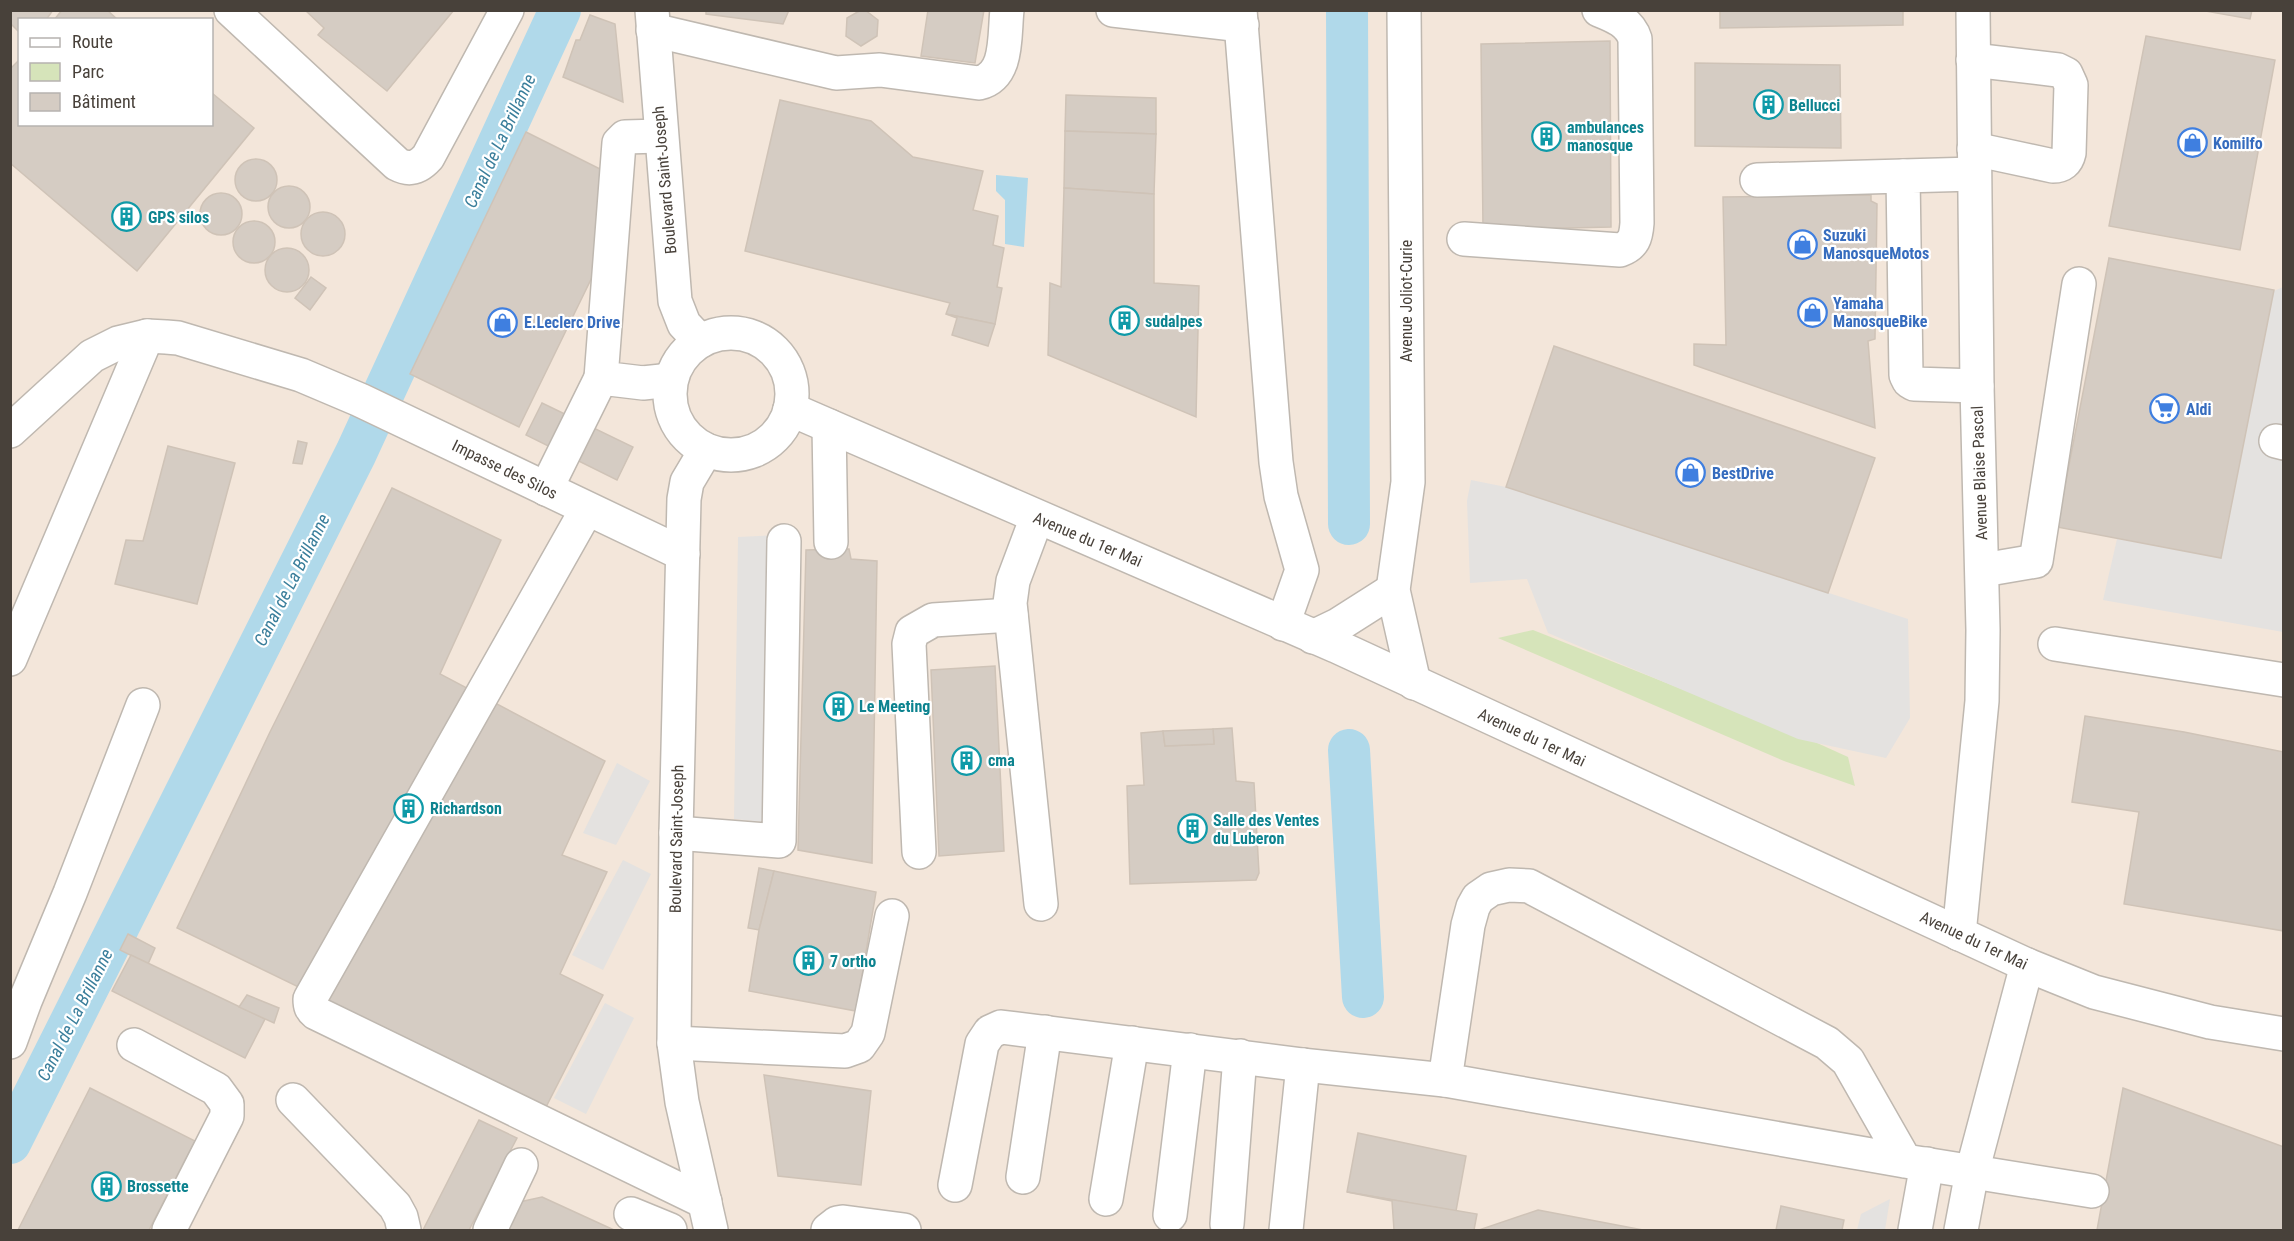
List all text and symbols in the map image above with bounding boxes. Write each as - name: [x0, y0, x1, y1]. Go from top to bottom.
- legend: [18, 18, 213, 126]
- text: Route: [72, 31, 113, 52]
- text: Parc: [72, 61, 104, 82]
- water label: Canal de La Brillanne: [459, 71, 540, 211]
- building icon: Bellucci: [1752, 89, 1784, 121]
- text: Bâtiment: [72, 91, 136, 112]
- place label: Bellucci: [1789, 96, 1840, 115]
- street label: Boulevard Saint-Joseph: [649, 105, 680, 255]
- place label: ambulances manosque: [1567, 118, 1644, 155]
- building icon: ambulances manosque: [1530, 120, 1562, 152]
- shop icon: Komilfo: [2176, 127, 2208, 159]
- place label: Komilfo: [2213, 134, 2263, 153]
- building icon: GPS silos: [111, 201, 143, 233]
- place label: GPS silos: [148, 208, 209, 227]
- place label: Suzuki ManosqueMotos: [1823, 226, 1929, 263]
- shop icon: Suzuki ManosqueMotos: [1786, 228, 1818, 260]
- street label: Avenue Joliot-Curie: [1397, 240, 1416, 362]
- place label: Yamaha ManosqueBike: [1833, 294, 1928, 331]
- shop icon: Yamaha ManosqueBike: [1796, 296, 1828, 328]
- building icon: sudalpes: [1108, 305, 1140, 337]
- shop icon: E.Leclerc Drive: [487, 306, 519, 338]
- place label: sudalpes: [1145, 312, 1202, 331]
- place label: E.Leclerc Drive: [524, 313, 621, 332]
- supermarket icon: Aldi: [2149, 393, 2181, 425]
- place label: Aldi: [2186, 400, 2212, 419]
- street label: Avenue Blaise Pascal: [1968, 405, 1991, 540]
- street label: Impasse des Silos: [449, 436, 561, 503]
- shop icon: BestDrive: [1675, 457, 1707, 489]
- place label: BestDrive: [1712, 464, 1774, 483]
- street label: Avenue du 1er Mai: [1030, 508, 1145, 571]
- water label: Canal de La Brillanne: [249, 510, 334, 649]
- building icon: Le Meeting: [822, 690, 854, 722]
- place label: Le Meeting: [859, 697, 930, 716]
- street label: Avenue du 1er Mai: [1475, 704, 1589, 771]
- building icon: cma: [951, 744, 983, 776]
- place label: cma: [988, 751, 1015, 770]
- street label: Boulevard Saint-Joseph: [666, 765, 687, 913]
- building icon: Richardson: [393, 792, 425, 824]
- place label: Richardson: [430, 799, 502, 818]
- place label: Salle des Ventes du Luberon: [1213, 811, 1319, 848]
- building icon: Salle des Ventes du Luberon: [1176, 813, 1208, 845]
- street label: Avenue du 1er Mai: [1917, 907, 2031, 974]
- water label: Canal de La Brillanne: [32, 945, 117, 1084]
- building icon: 7 ortho: [793, 945, 825, 977]
- place label: 7 ortho: [830, 952, 876, 971]
- building icon: Brossette: [90, 1170, 122, 1202]
- place label: Brossette: [127, 1177, 189, 1196]

